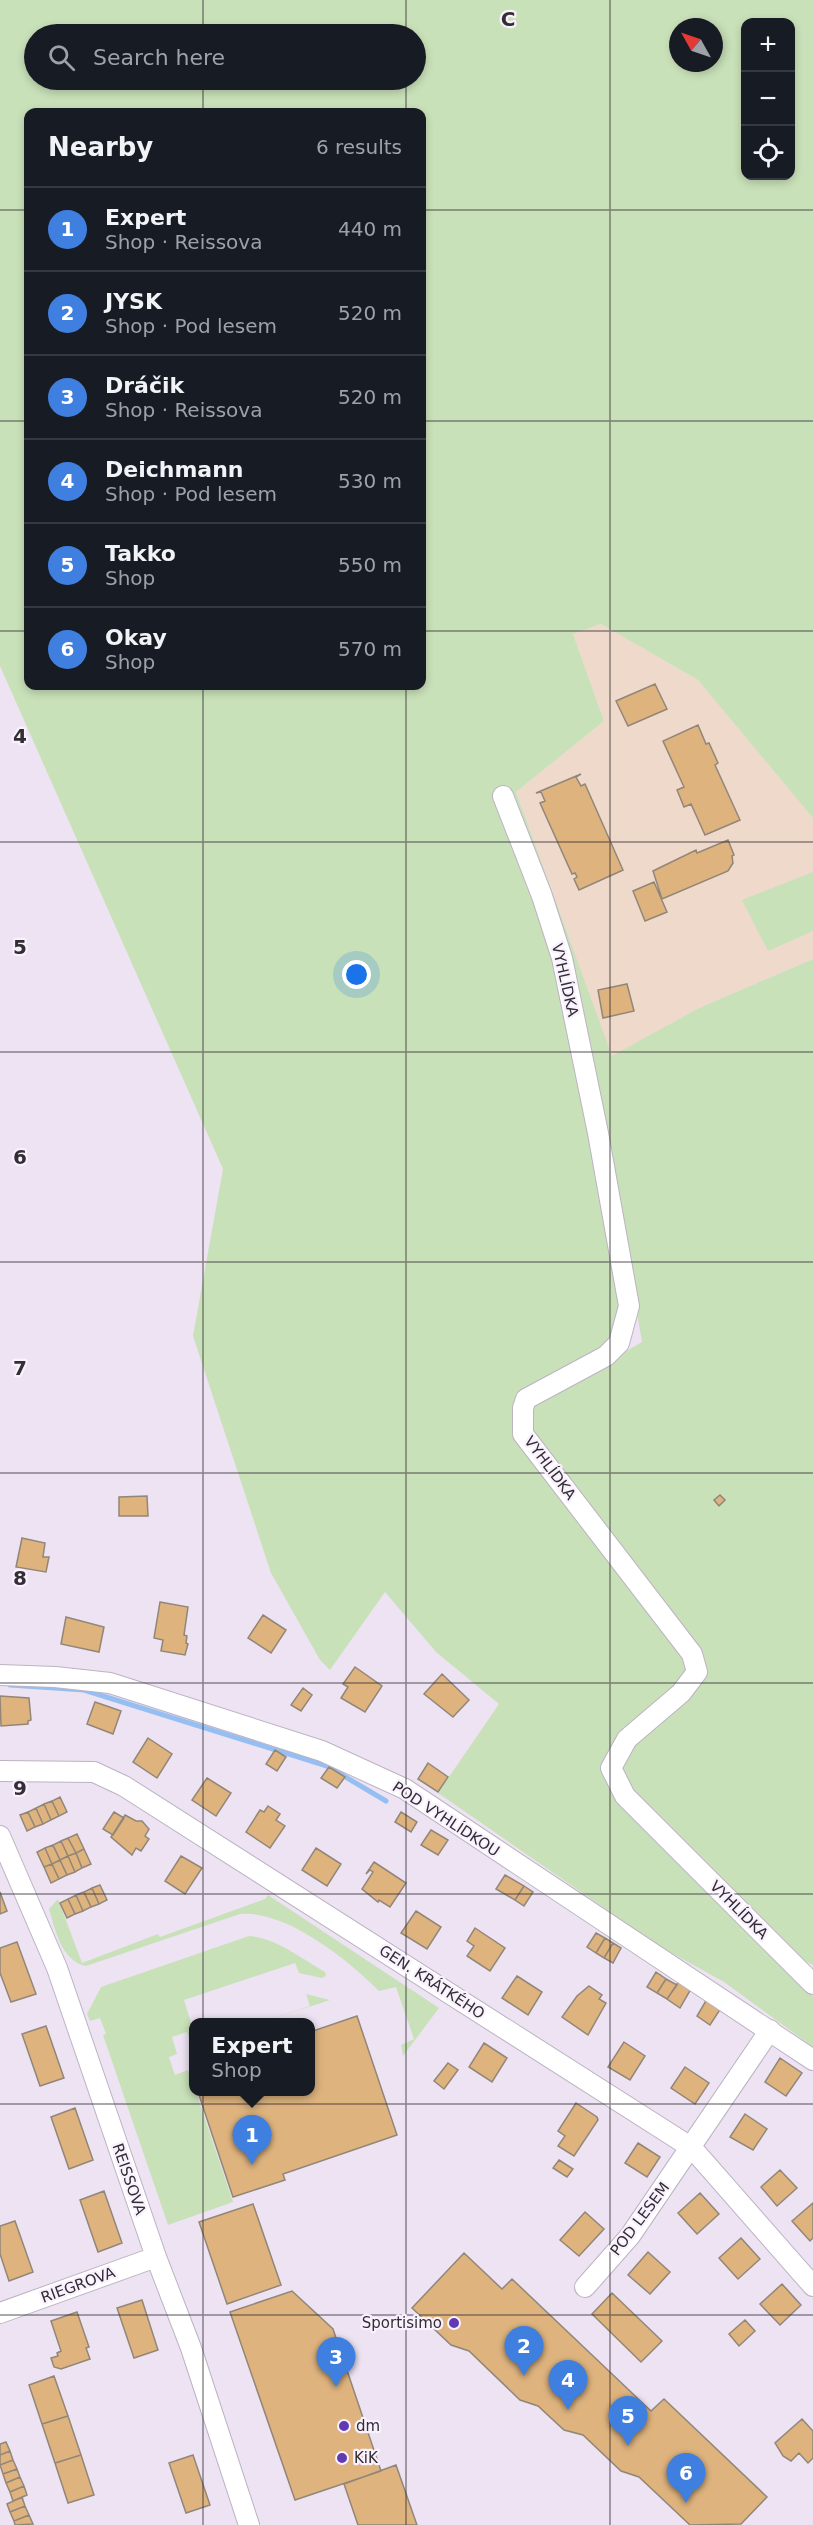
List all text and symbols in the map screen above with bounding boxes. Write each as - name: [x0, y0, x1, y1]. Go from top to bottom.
- text: C: [501, 7, 515, 31]
- north arrow: [669, 18, 723, 72]
- map controls: [741, 18, 795, 180]
- button: +: [741, 18, 795, 72]
- search box: [24, 24, 426, 90]
- icon: search: [45, 41, 78, 74]
- text: Search here: [93, 45, 225, 70]
- button: −: [741, 72, 795, 126]
- button: locate: [741, 126, 795, 180]
- text: Nearby: [48, 132, 153, 162]
- text: 6 results: [316, 135, 402, 159]
- text: Expert: [105, 205, 186, 230]
- text: 1: [61, 217, 74, 241]
- text: 440 m: [338, 217, 402, 241]
- text: Shop · Reissova: [105, 230, 262, 254]
- text: JYSK: [105, 289, 162, 314]
- text: 2: [61, 301, 74, 325]
- text: 520 m: [338, 301, 402, 325]
- text: Shop · Pod lesem: [105, 314, 277, 338]
- text: Dráčik: [105, 373, 184, 398]
- text: 3: [61, 385, 74, 409]
- text: 520 m: [338, 385, 402, 409]
- text: Shop · Reissova: [105, 398, 262, 422]
- text: Deichmann: [105, 457, 244, 482]
- text: 4: [61, 469, 74, 493]
- text: 530 m: [338, 469, 402, 493]
- text: Shop · Pod lesem: [105, 482, 277, 506]
- text: Takko: [105, 541, 176, 566]
- text: 5: [61, 553, 74, 577]
- text: 550 m: [338, 553, 402, 577]
- text: Shop: [105, 566, 155, 590]
- text: Okay: [105, 625, 167, 650]
- text: 6: [61, 637, 74, 661]
- text: 570 m: [338, 637, 402, 661]
- text: Shop: [105, 650, 155, 674]
- text: 4: [13, 724, 27, 748]
- text: 5: [13, 935, 27, 959]
- street label: VYHLÍDKA: [548, 941, 583, 1019]
- your location: [342, 960, 371, 989]
- text: 6: [13, 1145, 27, 1169]
- text: 7: [13, 1356, 27, 1380]
- street label: VYHLÍDKA: [520, 1432, 581, 1504]
- text: 8: [13, 1566, 27, 1590]
- text: 9: [13, 1776, 27, 1800]
- street label: POD VYHLÍDKOU: [389, 1777, 503, 1860]
- street label: VYHLÍDKA: [706, 1876, 773, 1943]
- street label: GEN. KRÁTKÉHO: [376, 1940, 489, 2023]
- popup: [189, 2018, 315, 2096]
- text: Expert: [211, 2033, 293, 2058]
- text: Shop: [211, 2058, 262, 2082]
- pin: 1: [232, 2116, 272, 2165]
- street label: REISSOVA: [108, 2141, 150, 2218]
- street label: POD LESEM: [607, 2179, 673, 2259]
- street label: RIEGROVA: [39, 2263, 118, 2307]
- place label: Sportisimo: [362, 2314, 442, 2332]
- marker: Sportisimo: [447, 2316, 461, 2330]
- pin: 2: [504, 2326, 544, 2376]
- pin: 3: [316, 2338, 356, 2387]
- pin: 4: [548, 2360, 588, 2410]
- pin: 5: [608, 2396, 648, 2446]
- place label: dm: [356, 2417, 380, 2435]
- marker: dm: [337, 2419, 351, 2433]
- place label: KiK: [354, 2449, 379, 2467]
- marker: KiK: [335, 2451, 349, 2465]
- pin: 6: [666, 2454, 706, 2503]

